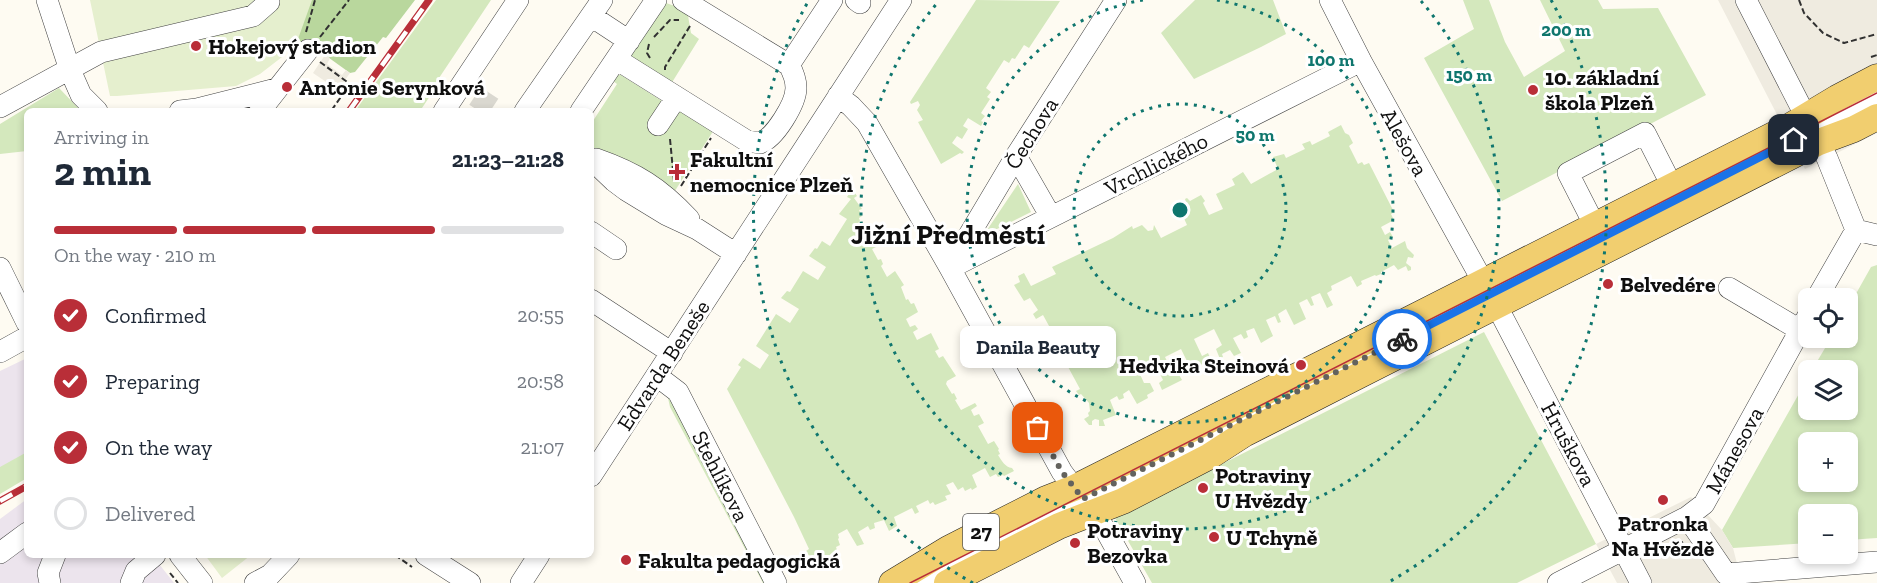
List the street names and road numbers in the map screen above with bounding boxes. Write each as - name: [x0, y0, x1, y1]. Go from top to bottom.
- street label: Čechova: [999, 92, 1064, 174]
- street label: Alešova: [1375, 104, 1434, 181]
- street label: Vrchlického: [1099, 127, 1212, 202]
- street label: Edvarda Beneše: [611, 295, 716, 436]
- street label: Hruškova: [1535, 397, 1602, 491]
- street label: Mánesova: [1700, 402, 1769, 498]
- street label: Stehlíkova: [686, 426, 755, 527]
- road number: 27: [963, 514, 999, 550]

